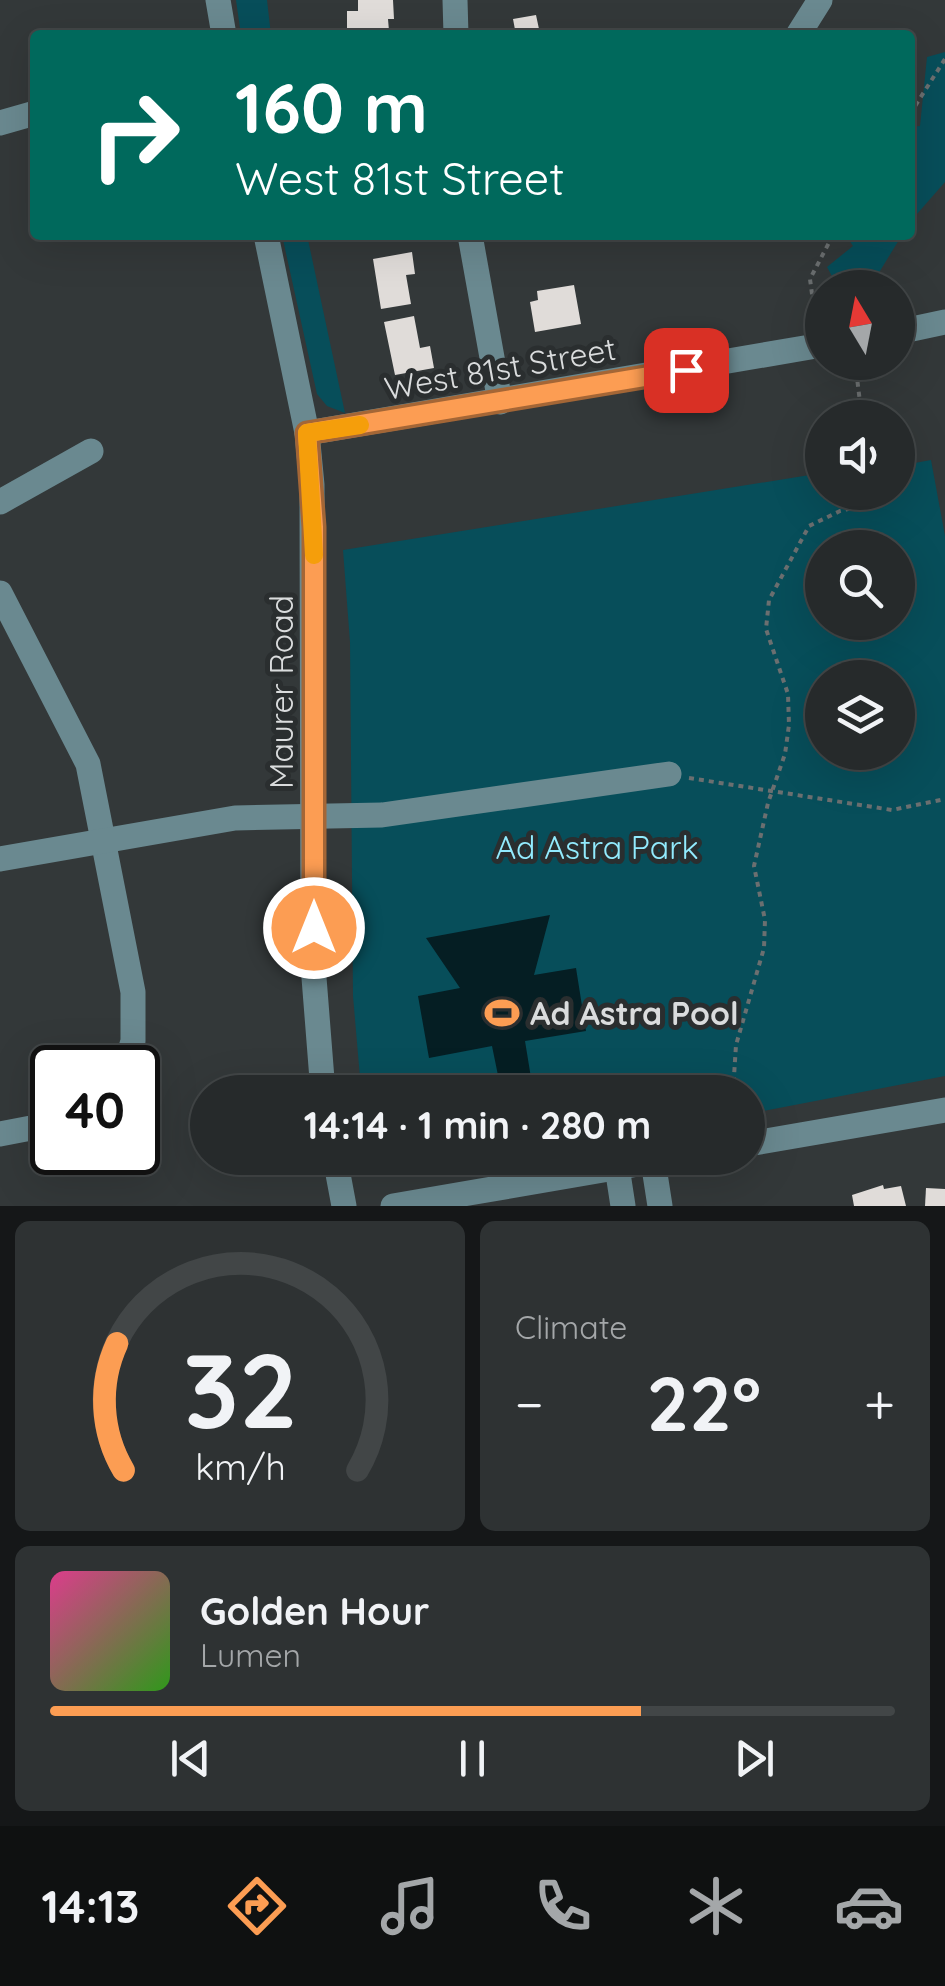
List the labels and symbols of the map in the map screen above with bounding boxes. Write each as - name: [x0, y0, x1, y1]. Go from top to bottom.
- north arrow: [805, 270, 915, 380]
- street label: West 81st Street: [381, 328, 619, 408]
- pin: [644, 328, 729, 413]
- street label: Maurer Road: [261, 595, 301, 789]
- park label: Ad Astra Park: [495, 827, 699, 867]
- position arrow: [262, 876, 366, 980]
- place label: Ad Astra Pool: [530, 993, 739, 1033]
- sports icon: Ad Astra Pool: [483, 994, 521, 1032]
- speed limit sign: 40: [30, 1045, 160, 1175]

